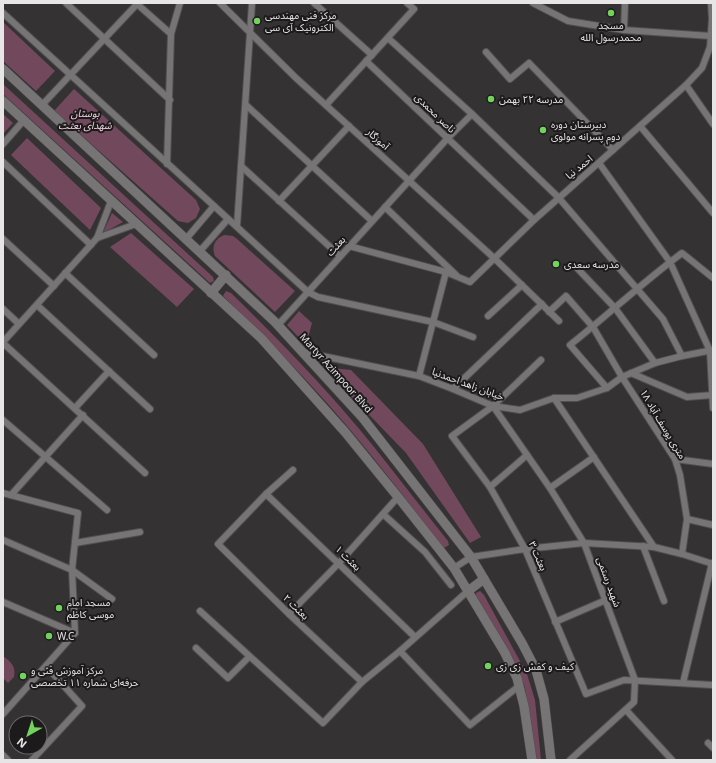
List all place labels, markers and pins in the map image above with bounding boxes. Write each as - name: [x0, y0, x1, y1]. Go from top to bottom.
- place label: مرکز فنی مهندسی الکترونیک آی سی: [265, 5, 337, 38]
- marker: مسجد محمدرسول الله: [606, 8, 616, 18]
- place label: مسجد محمدرسول الله: [580, 15, 642, 48]
- marker: مرکز فنی مهندسی الکترونیک آی سی: [252, 16, 262, 26]
- place label: مدرسه ۲۲ بهمن: [499, 89, 563, 110]
- marker: مدرسه ۲۲ بهمن: [486, 94, 496, 104]
- place label: دبیرستان دوره دوم پسرانه مولوی: [551, 114, 621, 147]
- marker: دبیرستان دوره دوم پسرانه مولوی: [538, 125, 548, 135]
- place label: مدرسه سعدی: [564, 254, 619, 275]
- marker: مدرسه سعدی: [551, 259, 561, 269]
- place label: مسجد امام موسی کاظم: [67, 592, 114, 625]
- marker: مسجد امام موسی کاظم: [54, 603, 64, 613]
- place label: W.C: [57, 626, 75, 647]
- marker: W.C: [44, 631, 54, 641]
- place label: کیف و کفش زی زی: [496, 656, 575, 677]
- place label: مرکز آموزش فنی و حرفه‌ای شماره ۱۱ تخصصی: [31, 660, 139, 693]
- marker: کیف و کفش زی زی: [483, 661, 493, 671]
- marker: مرکز آموزش فنی و حرفه‌ای شماره ۱۱ تخصصی: [18, 671, 28, 681]

